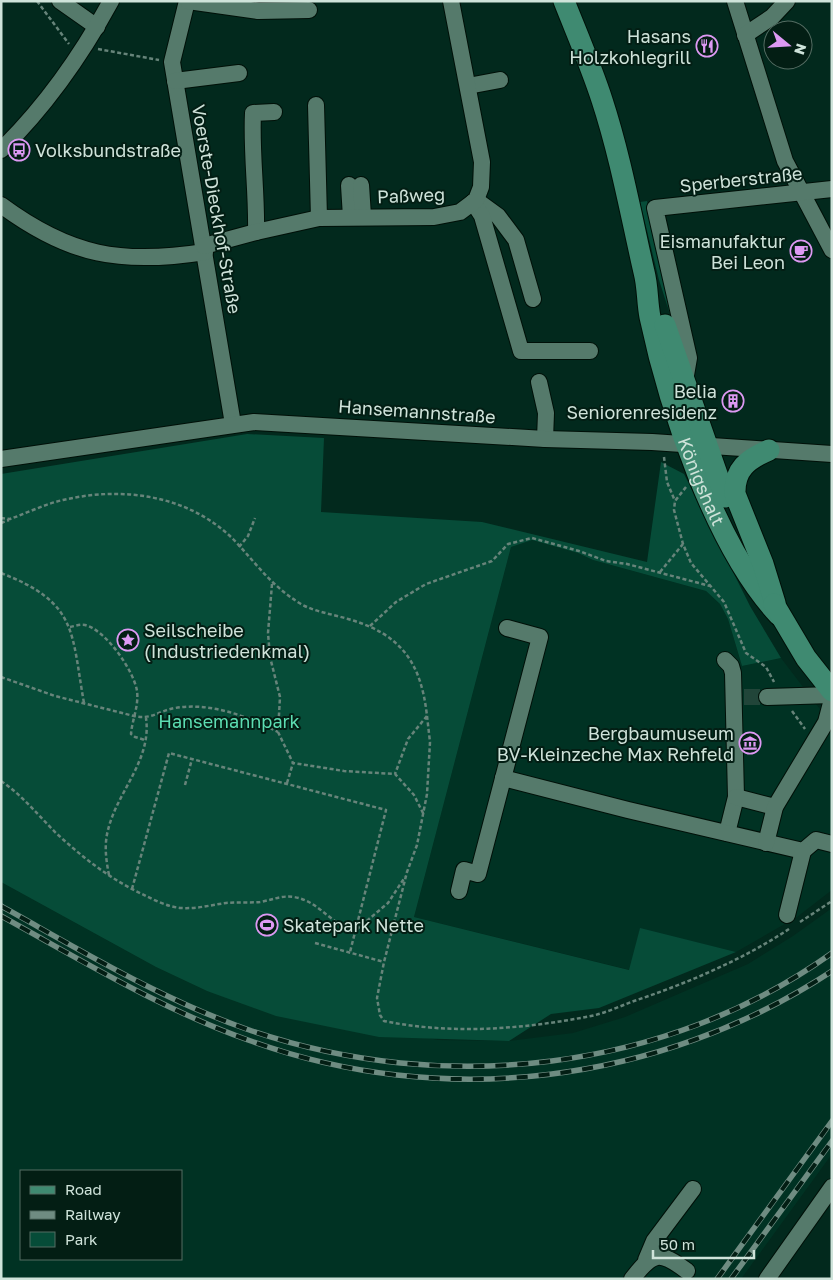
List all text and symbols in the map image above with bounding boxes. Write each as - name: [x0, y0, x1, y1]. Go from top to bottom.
- north arrow: [763, 20, 813, 70]
- place label: Hasans Holzkohlegrill: [569, 25, 691, 68]
- restaurant icon: Hasans Holzkohlegrill: [695, 34, 719, 58]
- text: N: [791, 41, 811, 57]
- street label: Voerste-Dieckhof-Straße: [188, 103, 246, 315]
- bus stop icon: Volksbundstraße: [7, 138, 31, 162]
- place label: Volksbundstraße: [35, 139, 181, 161]
- street label: Sperberstraße: [679, 162, 803, 196]
- street label: Paßweg: [377, 183, 445, 207]
- place label: Eismanufaktur Bei Leon: [660, 230, 785, 273]
- cafe icon: Eismanufaktur Bei Leon: [789, 239, 813, 263]
- place label: Belia Seniorenresidenz: [567, 380, 717, 423]
- building icon: Belia Seniorenresidenz: [721, 389, 745, 413]
- street label: Hansemannstraße: [338, 395, 496, 427]
- street label: Königshalt: [674, 434, 730, 529]
- place label: Seilscheibe (Industriedenkmal): [144, 619, 310, 662]
- place icon: Seilscheibe (Industriedenkmal): [116, 628, 140, 652]
- park label: Hansemannpark: [158, 710, 300, 732]
- place label: Bergbaumuseum BV-Kleinzeche Max Rehfeld: [497, 722, 734, 765]
- museum icon: Bergbaumuseum BV-Kleinzeche Max Rehfeld: [738, 731, 762, 755]
- sports icon: Skatepark Nette: [255, 913, 279, 937]
- place label: Skatepark Nette: [283, 914, 424, 936]
- legend: [20, 1170, 182, 1260]
- text: Road: [65, 1180, 102, 1198]
- text: Railway: [65, 1205, 121, 1223]
- scale bar: [653, 1228, 754, 1260]
- text: Park: [65, 1230, 98, 1248]
- text: 50 m: [660, 1235, 695, 1253]

